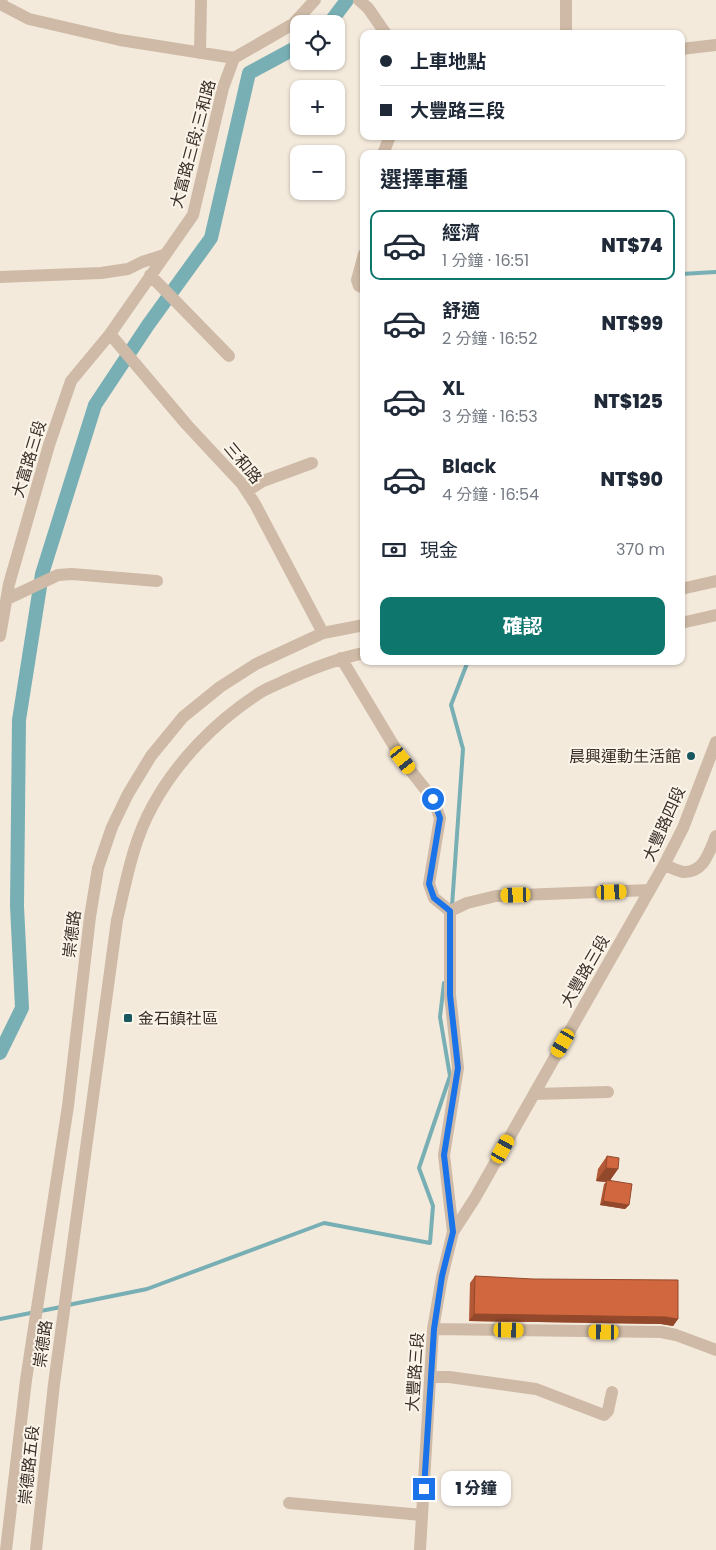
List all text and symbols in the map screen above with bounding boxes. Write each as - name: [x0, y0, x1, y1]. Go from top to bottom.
- map controls: [290, 15, 345, 200]
- button: locate: [290, 15, 345, 70]
- text: 上車地點: [410, 48, 486, 75]
- street label: 大富路三段;三和路: [165, 77, 221, 211]
- button: +: [290, 80, 345, 135]
- text: 大豐路三段: [410, 97, 505, 124]
- button: −: [290, 145, 345, 200]
- text: 選擇車種: [380, 164, 468, 195]
- text: 經濟: [442, 219, 480, 246]
- icon: car: [382, 223, 427, 268]
- text: NT$74: [601, 232, 663, 259]
- text: 1 分鐘 · 16:51: [442, 249, 529, 272]
- text: 舒適: [442, 297, 480, 324]
- icon: car: [382, 301, 427, 346]
- text: NT$99: [601, 310, 663, 337]
- text: 2 分鐘 · 16:52: [442, 327, 537, 350]
- text: XL: [442, 375, 465, 402]
- icon: car: [382, 379, 427, 424]
- text: NT$125: [594, 388, 663, 415]
- text: 3 分鐘 · 16:53: [442, 405, 538, 428]
- street label: 大富路三段: [6, 417, 52, 501]
- street label: 三和路: [219, 437, 267, 489]
- text: Black: [442, 453, 496, 480]
- icon: car: [382, 457, 427, 502]
- text: NT$90: [600, 466, 663, 493]
- text: 4 分鐘 · 16:54: [442, 483, 539, 506]
- icon: cash: [380, 536, 408, 564]
- text: 現金: [420, 537, 458, 564]
- text: 370 m: [616, 538, 665, 561]
- button: 確認: [380, 597, 665, 655]
- car: [387, 744, 418, 776]
- place label: 晨興運動生活館: [569, 745, 681, 768]
- marker: 晨興運動生活館: [685, 750, 697, 762]
- street label: 大豐路四段: [637, 783, 691, 865]
- route start: [422, 788, 444, 810]
- car: [596, 884, 627, 900]
- car: [500, 887, 531, 903]
- street label: 崇德路: [58, 909, 86, 959]
- street label: 大豐路三段: [555, 931, 615, 1011]
- place label: 金石鎮社區: [138, 1007, 218, 1030]
- marker: 金石鎮社區: [122, 1012, 134, 1024]
- car: [549, 1026, 576, 1060]
- car: [489, 1132, 516, 1166]
- street label: 崇德路: [28, 1319, 58, 1369]
- car: [493, 1322, 524, 1338]
- car: [588, 1324, 619, 1340]
- street label: 大豐路三段: [401, 1331, 429, 1413]
- street label: 崇德路五段: [13, 1424, 45, 1506]
- callout: 1 分鐘: [442, 1472, 512, 1506]
- text: 1 分鐘: [455, 1477, 497, 1500]
- route end: [413, 1478, 435, 1500]

